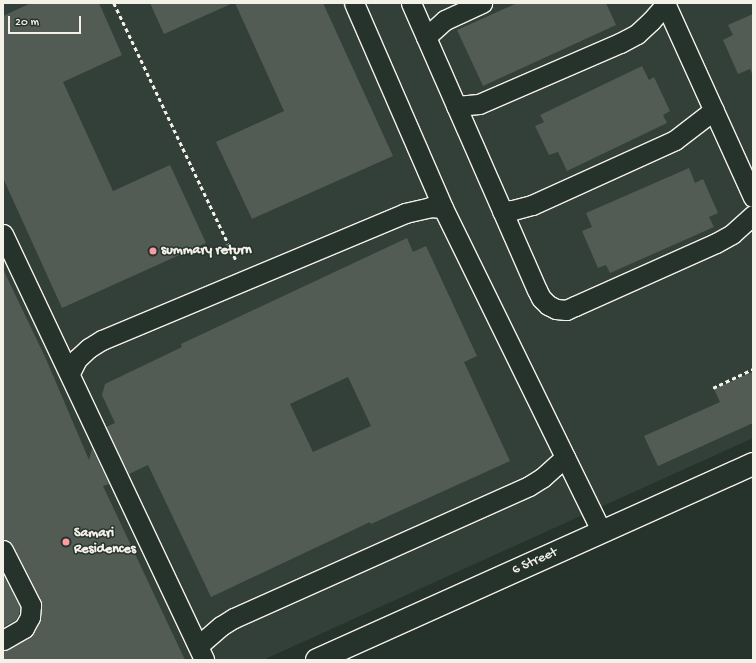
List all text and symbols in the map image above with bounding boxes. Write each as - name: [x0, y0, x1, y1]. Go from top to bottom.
- scale bar: [10, 8, 83, 34]
- text: 20 m: [15, 16, 39, 30]
- place label: summary return: [161, 243, 252, 259]
- marker: summary return: [148, 246, 158, 256]
- place label: Samari Residences: [74, 526, 136, 558]
- marker: Samari Residences: [61, 537, 71, 547]
- street label: 6 Street: [510, 545, 560, 579]

